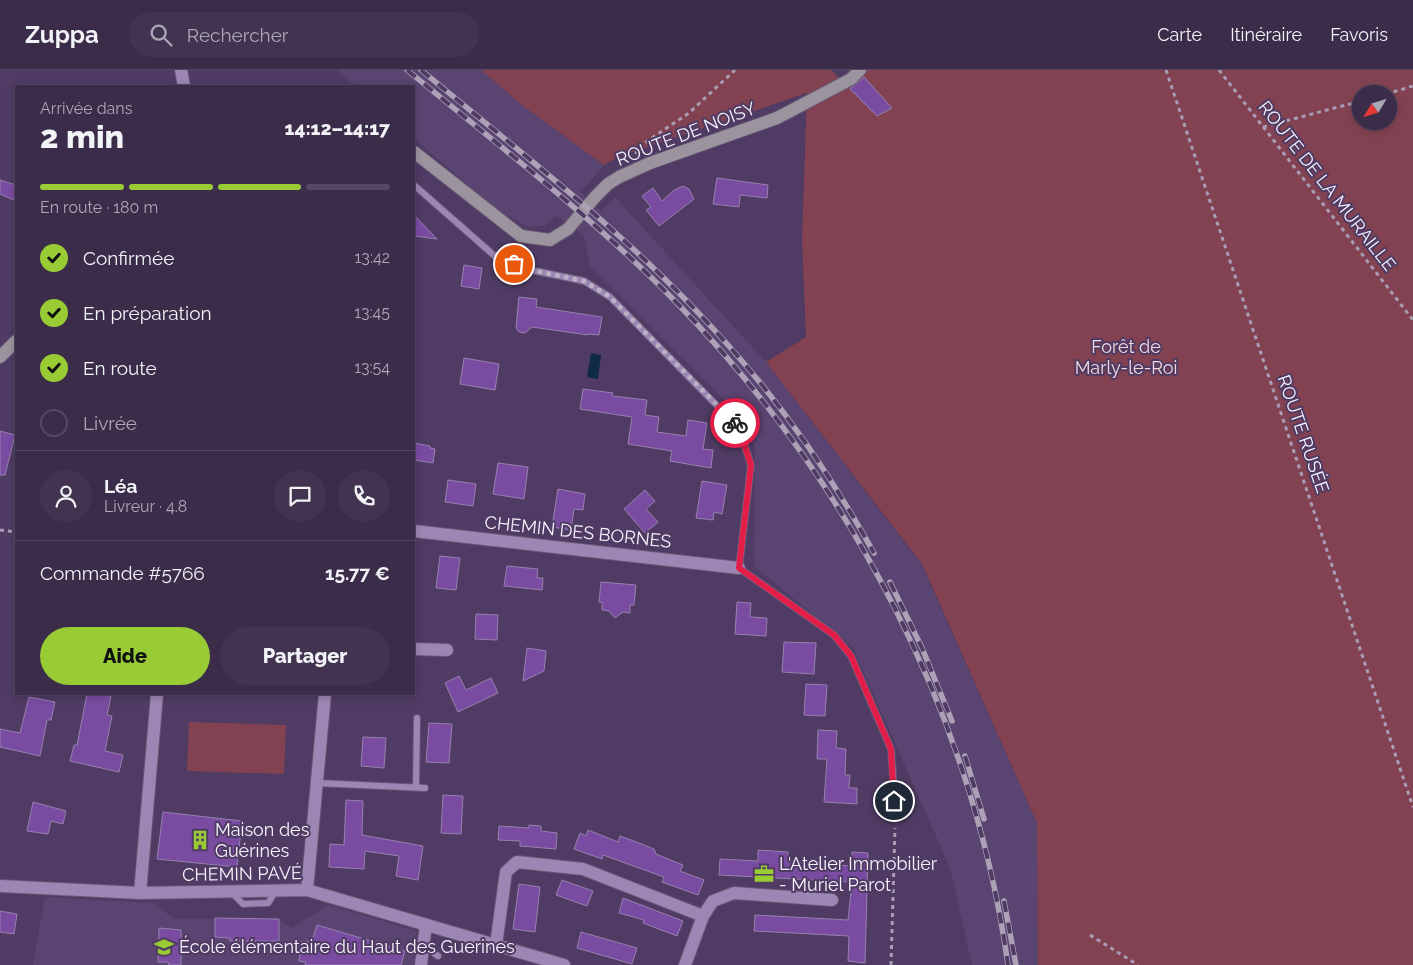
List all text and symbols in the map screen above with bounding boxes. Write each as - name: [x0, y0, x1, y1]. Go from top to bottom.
- search box: [129, 12, 479, 57]
- text: Zuppa: [25, 20, 99, 49]
- icon: search: [147, 21, 175, 49]
- text: Rechercher: [187, 24, 288, 46]
- text: Carte: [1157, 24, 1202, 45]
- text: Itinéraire: [1230, 24, 1302, 45]
- text: Favoris: [1330, 24, 1388, 45]
- north arrow: [1352, 85, 1398, 130]
- map controls: [1352, 85, 1397, 130]
- street label: ROUTE DE LA MURAILLE: [1254, 96, 1400, 275]
- street label: ROUTE DE NOISY: [613, 97, 759, 170]
- text: Arrivée dans: [40, 99, 132, 118]
- text: 14:12–14:17: [285, 117, 390, 139]
- text: 2 min: [40, 118, 124, 155]
- text: En route · 180 m: [40, 198, 158, 217]
- pin: [493, 243, 535, 285]
- icon: check: [40, 244, 68, 272]
- text: Confirmée: [83, 247, 174, 269]
- text: 13:42: [355, 248, 390, 267]
- icon: bag: [500, 250, 528, 278]
- icon: check: [40, 299, 68, 327]
- text: En préparation: [83, 302, 212, 324]
- text: 13:45: [354, 303, 390, 322]
- park label: Forêt de Marly-le-Roi: [1075, 336, 1177, 378]
- icon: check: [40, 354, 68, 382]
- text: En route: [83, 357, 157, 379]
- text: 13:54: [354, 358, 390, 377]
- street label: ROUTE RUSÉE: [1273, 372, 1334, 496]
- courier: [710, 398, 760, 448]
- icon: bike: [721, 409, 749, 437]
- text: Livrée: [83, 412, 137, 434]
- button: person: [40, 470, 92, 522]
- button: chat: [274, 470, 326, 522]
- button: phone: [338, 470, 390, 522]
- text: Léa: [104, 475, 137, 497]
- text: Livreur · 4.8: [104, 497, 187, 516]
- street label: CHEMIN DES BORNES: [484, 511, 672, 552]
- text: Commande #5766: [40, 562, 205, 584]
- text: 15.77 €: [325, 562, 390, 584]
- button: Aide: [40, 627, 210, 685]
- button: Partager: [220, 627, 390, 685]
- pin: [873, 780, 915, 822]
- icon: home: [880, 787, 908, 815]
- place label: Maison des Guérines: [215, 819, 310, 861]
- building icon: Maison des Guérines: [189, 829, 211, 851]
- place label: L'Atelier Immobilier - Muriel Parot: [779, 853, 938, 895]
- street label: CHEMIN PAVÉ: [182, 861, 302, 885]
- office icon: L'Atelier Immobilier - Muriel Parot: [753, 863, 775, 885]
- place label: École élémentaire du Haut des Guerines: [179, 935, 515, 957]
- school or university icon: École élémentaire du Haut des Guerines: [153, 936, 175, 958]

